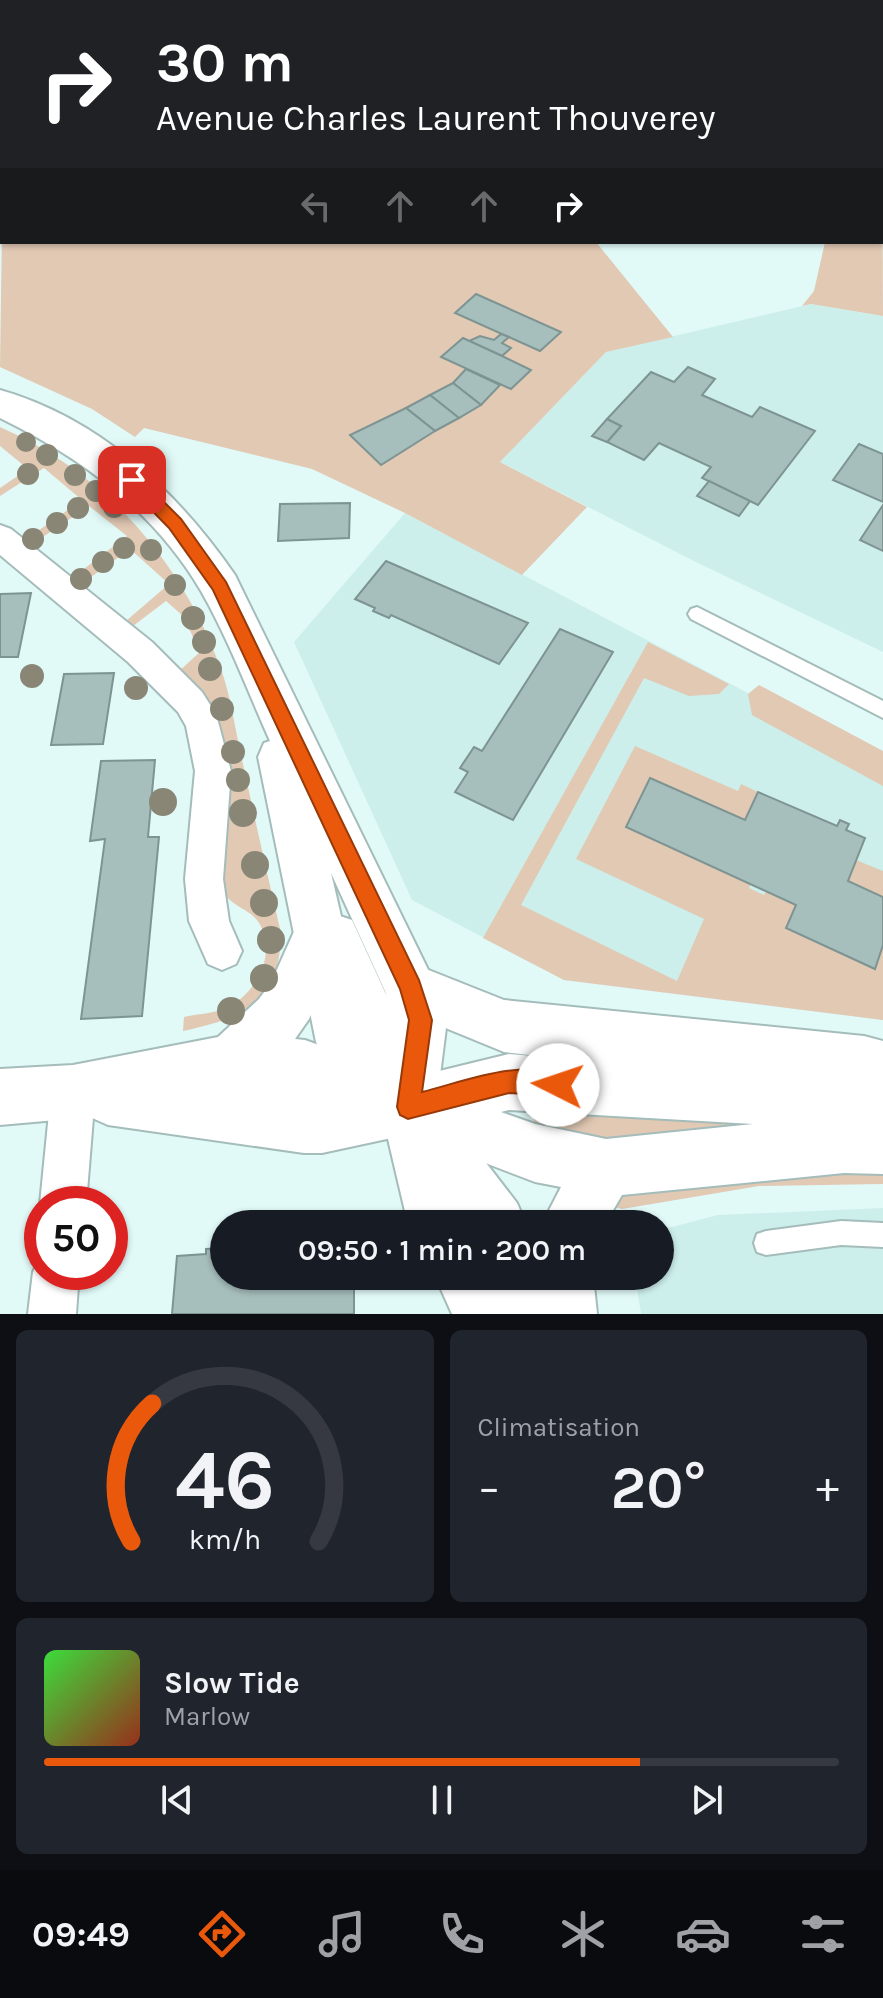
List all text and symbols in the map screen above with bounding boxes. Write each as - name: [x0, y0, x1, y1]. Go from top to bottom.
- text: 30 m: [156, 30, 294, 95]
- icon: right: [24, 32, 128, 136]
- text: Avenue Charles Laurent Thouverey: [156, 97, 716, 139]
- icon: left: [294, 184, 338, 228]
- icon: ahead: [378, 184, 422, 228]
- icon: ahead: [462, 184, 506, 228]
- icon: right: [546, 184, 590, 228]
- pin: [98, 446, 166, 514]
- icon: arrive: [110, 458, 154, 502]
- position arrow: [516, 1043, 600, 1127]
- speed limit sign: 50: [24, 1186, 128, 1290]
- text: 09:50 · 1 min · 200 m: [298, 1232, 586, 1268]
- text: Climatisation: [478, 1412, 640, 1443]
- text: 46: [175, 1432, 275, 1529]
- text: 20°: [610, 1453, 706, 1523]
- text: −: [478, 1462, 501, 1513]
- text: +: [816, 1462, 839, 1513]
- text: km/h: [189, 1523, 261, 1556]
- text: Slow Tide: [164, 1665, 300, 1701]
- text: Marlow: [164, 1701, 250, 1732]
- icon: previous: [155, 1778, 199, 1822]
- icon: pause: [420, 1778, 464, 1822]
- icon: next: [685, 1778, 729, 1822]
- icon: directions: [194, 1906, 250, 1962]
- icon: music: [314, 1906, 370, 1962]
- icon: phone: [434, 1906, 490, 1962]
- icon: climate: [555, 1906, 611, 1962]
- icon: car: [675, 1906, 731, 1962]
- icon: filters: [795, 1906, 851, 1962]
- text: 09:49: [32, 1913, 130, 1955]

